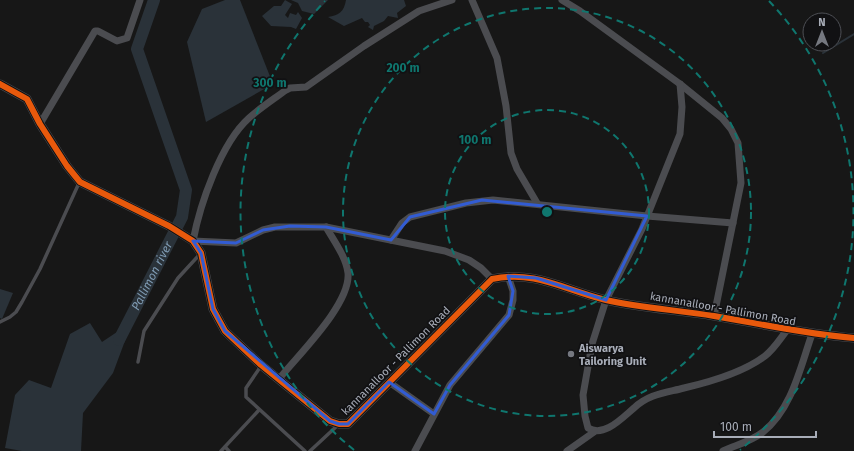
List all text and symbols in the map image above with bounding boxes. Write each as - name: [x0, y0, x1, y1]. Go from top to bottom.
- north arrow: [802, 12, 842, 52]
- text: N: [818, 16, 826, 29]
- text: 200 m: [386, 61, 420, 75]
- text: 300 m: [252, 76, 287, 90]
- text: 100 m: [459, 133, 491, 147]
- centre of rings: [540, 205, 554, 219]
- water label: Pallimon river: [128, 239, 175, 313]
- street label: kannanalloor - Pallimon Road: [649, 290, 797, 328]
- street label: kannanalloor - Pallimon Road: [339, 304, 453, 418]
- place label: Aiswarya Tailoring Unit: [578, 342, 647, 368]
- marker: Aiswarya Tailoring Unit: [566, 349, 576, 359]
- scale bar: [714, 413, 816, 439]
- text: 100 m: [720, 420, 752, 434]

